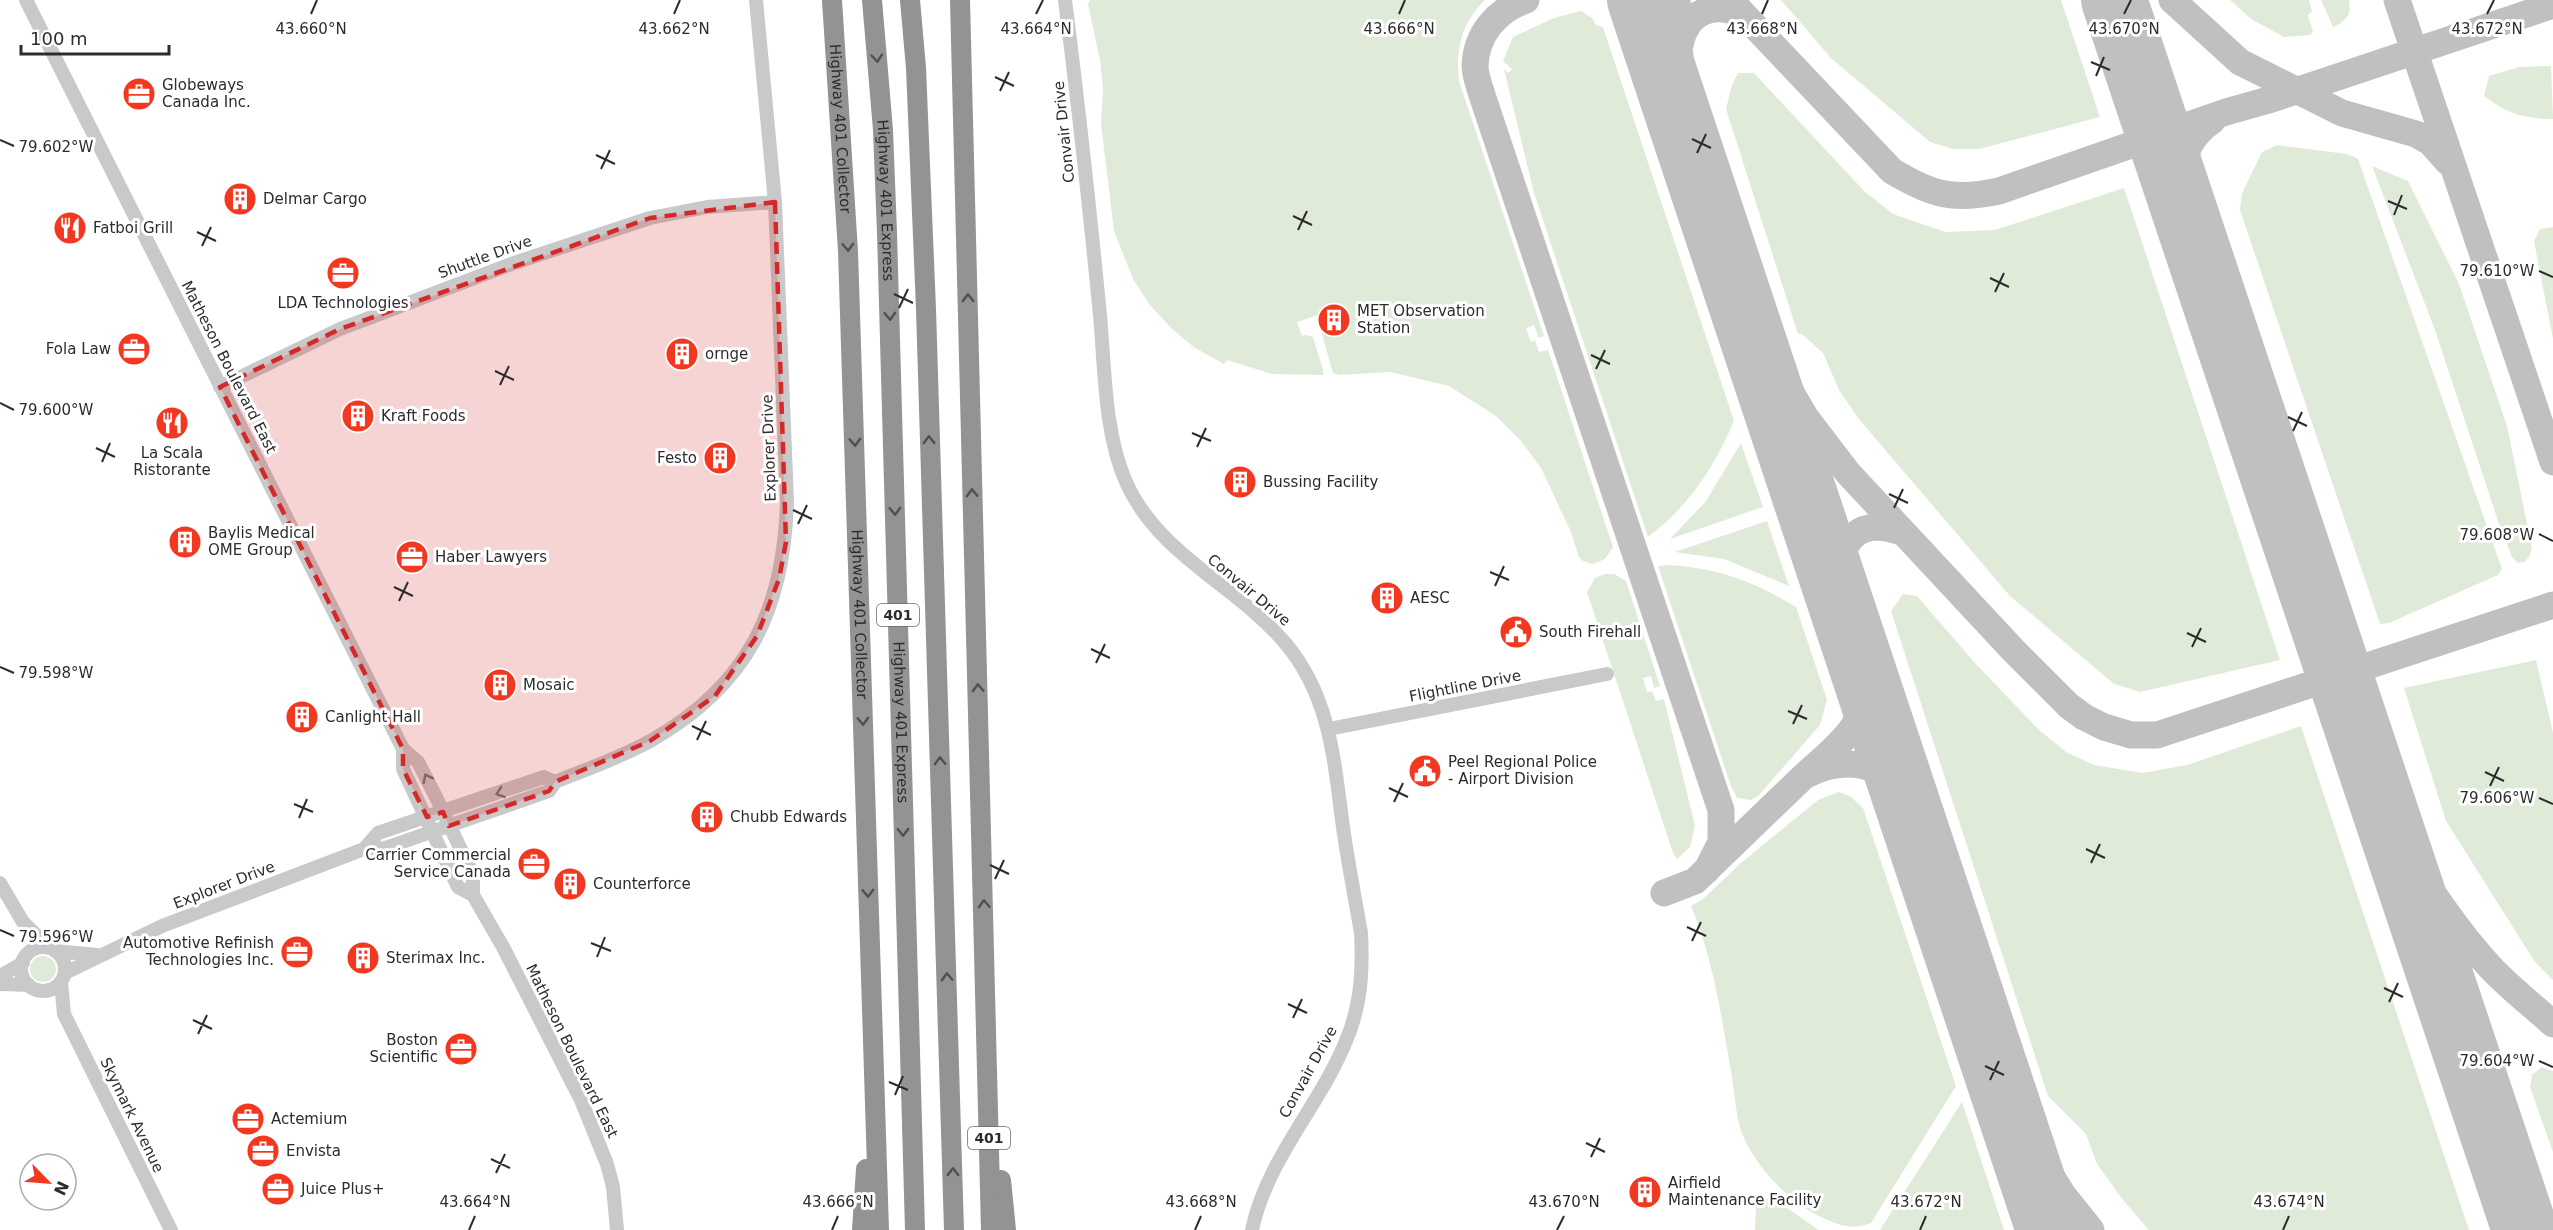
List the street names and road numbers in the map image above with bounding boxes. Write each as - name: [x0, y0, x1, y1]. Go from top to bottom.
- street label: Highway 401 Collector: [826, 43, 855, 215]
- street label: Convair Drive: [1050, 80, 1078, 184]
- street label: Highway 401 Express: [873, 119, 897, 282]
- street label: Shuttle Drive: [436, 232, 534, 282]
- street label: Matheson Boulevard East: [178, 278, 280, 456]
- street label: Explorer Drive: [758, 394, 780, 502]
- street label: Highway 401 Collector: [848, 529, 871, 700]
- street label: Convair Drive: [1204, 550, 1294, 630]
- road number: 401: [877, 604, 919, 626]
- street label: Highway 401 Express: [889, 641, 912, 804]
- street label: Flightline Drive: [1407, 666, 1523, 706]
- street label: Explorer Drive: [171, 857, 277, 913]
- street label: Matheson Boulevard East: [522, 961, 622, 1141]
- street label: Convair Drive: [1275, 1023, 1341, 1121]
- street label: Skymark Avenue: [96, 1055, 168, 1175]
- road number: 401: [968, 1127, 1010, 1149]

